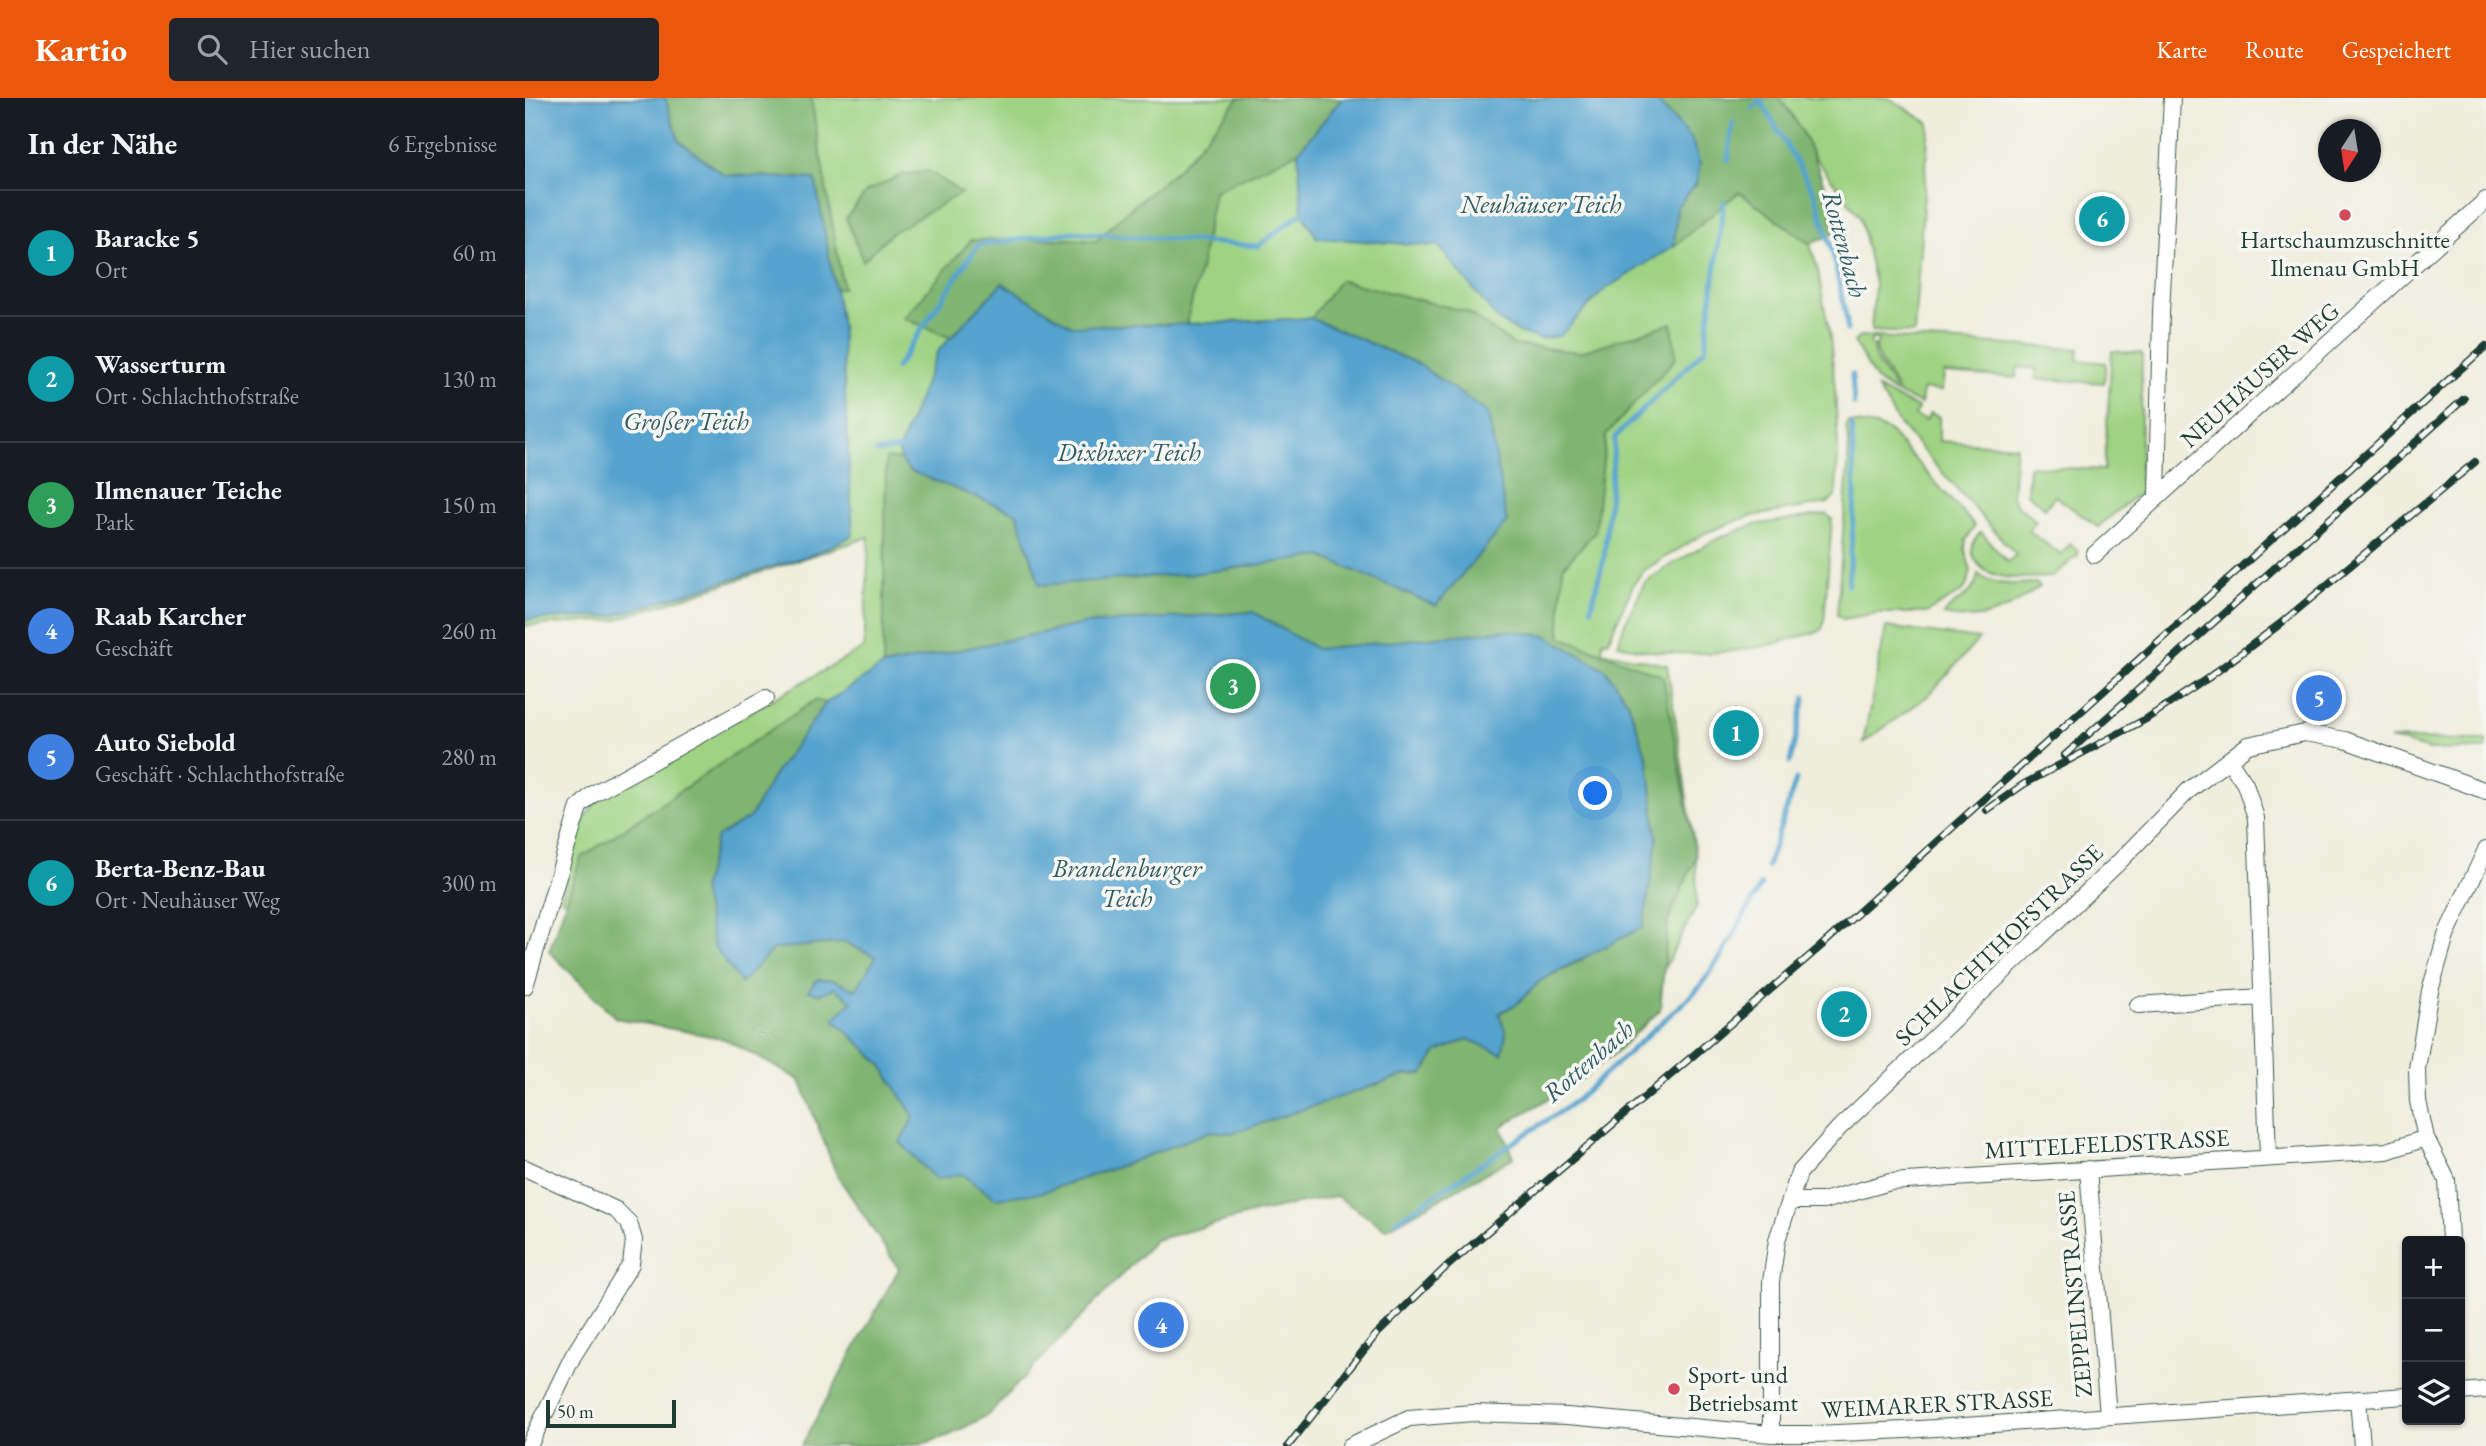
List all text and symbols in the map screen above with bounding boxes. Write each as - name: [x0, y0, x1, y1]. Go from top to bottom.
- search box: [169, 18, 659, 81]
- text: Kartio: [35, 28, 127, 71]
- icon: search: [193, 30, 231, 68]
- text: Hier suchen: [249, 32, 370, 66]
- text: Karte: [2156, 34, 2207, 65]
- text: Route: [2245, 34, 2304, 65]
- text: Gespeichert: [2342, 34, 2451, 65]
- north arrow: [2318, 119, 2381, 182]
- text: In der Nähe: [28, 124, 177, 163]
- text: 6 Ergebnisse: [388, 129, 497, 159]
- water label: Neuhäuser Teich: [1459, 187, 1622, 221]
- water label: Rottenbach: [1814, 187, 1876, 302]
- pin: 6: [2079, 193, 2125, 245]
- marker: Hartschaumzuschnitte Ilmenau GmbH: [2337, 207, 2353, 223]
- text: Baracke 5: [95, 221, 200, 255]
- place label: Hartschaumzuschnitte Ilmenau GmbH: [2240, 224, 2450, 283]
- text: 1: [45, 238, 57, 268]
- text: 60 m: [452, 238, 497, 268]
- text: Ort: [95, 255, 127, 285]
- street label: NEUHÄUSER WEG: [2174, 295, 2346, 454]
- text: Wasserturm: [95, 347, 226, 381]
- text: 2: [45, 364, 57, 394]
- text: 130 m: [441, 364, 497, 394]
- text: Ort · Schlachthofstraße: [95, 381, 299, 411]
- water label: Großer Teich: [623, 404, 749, 438]
- water label: Dixbixer Teich: [1056, 435, 1201, 469]
- text: Ilmenauer Teiche: [95, 473, 282, 507]
- text: 3: [45, 490, 57, 520]
- text: 150 m: [441, 490, 497, 520]
- text: Park: [95, 507, 134, 537]
- text: Raab Karcher: [95, 599, 246, 633]
- text: 4: [45, 616, 57, 646]
- text: 260 m: [441, 616, 497, 646]
- text: Geschäft: [95, 633, 173, 663]
- pin: 3: [1210, 660, 1256, 712]
- pin: 5: [2296, 672, 2342, 724]
- pin: 1: [1713, 707, 1759, 759]
- text: Auto Siebold: [95, 725, 236, 759]
- text: 5: [45, 742, 57, 772]
- text: 280 m: [441, 742, 497, 772]
- text: Geschäft · Schlachthofstraße: [95, 759, 345, 789]
- your location: [1578, 776, 1612, 810]
- street label: SCHLACHTHOFSTRASSE: [1888, 837, 2109, 1052]
- text: Berta-Benz-Bau: [95, 851, 266, 885]
- water label: Brandenburger Teich: [1052, 851, 1203, 915]
- text: 6: [45, 868, 57, 898]
- text: 300 m: [441, 868, 497, 898]
- text: Ort · Neuhäuser Weg: [95, 885, 280, 915]
- pin: 2: [1821, 988, 1867, 1040]
- water label: Rottenbach: [1535, 1012, 1641, 1110]
- street label: MITTELFELDSTRASSE: [1984, 1122, 2230, 1165]
- street label: ZEPPELINSTRASSE: [2050, 1190, 2099, 1399]
- map controls: [2402, 1236, 2465, 1425]
- button: +: [2402, 1236, 2465, 1299]
- pin: 4: [1138, 1299, 1184, 1351]
- button: −: [2402, 1299, 2465, 1362]
- place label: Sport- und Betriebsamt: [1688, 1359, 1799, 1418]
- button: layers: [2402, 1362, 2465, 1425]
- marker: Sport- und Betriebsamt: [1666, 1381, 1682, 1397]
- street label: WEIMARER STRASSE: [1820, 1382, 2054, 1425]
- scale bar: [546, 1397, 675, 1429]
- text: 50 m: [557, 1399, 594, 1424]

